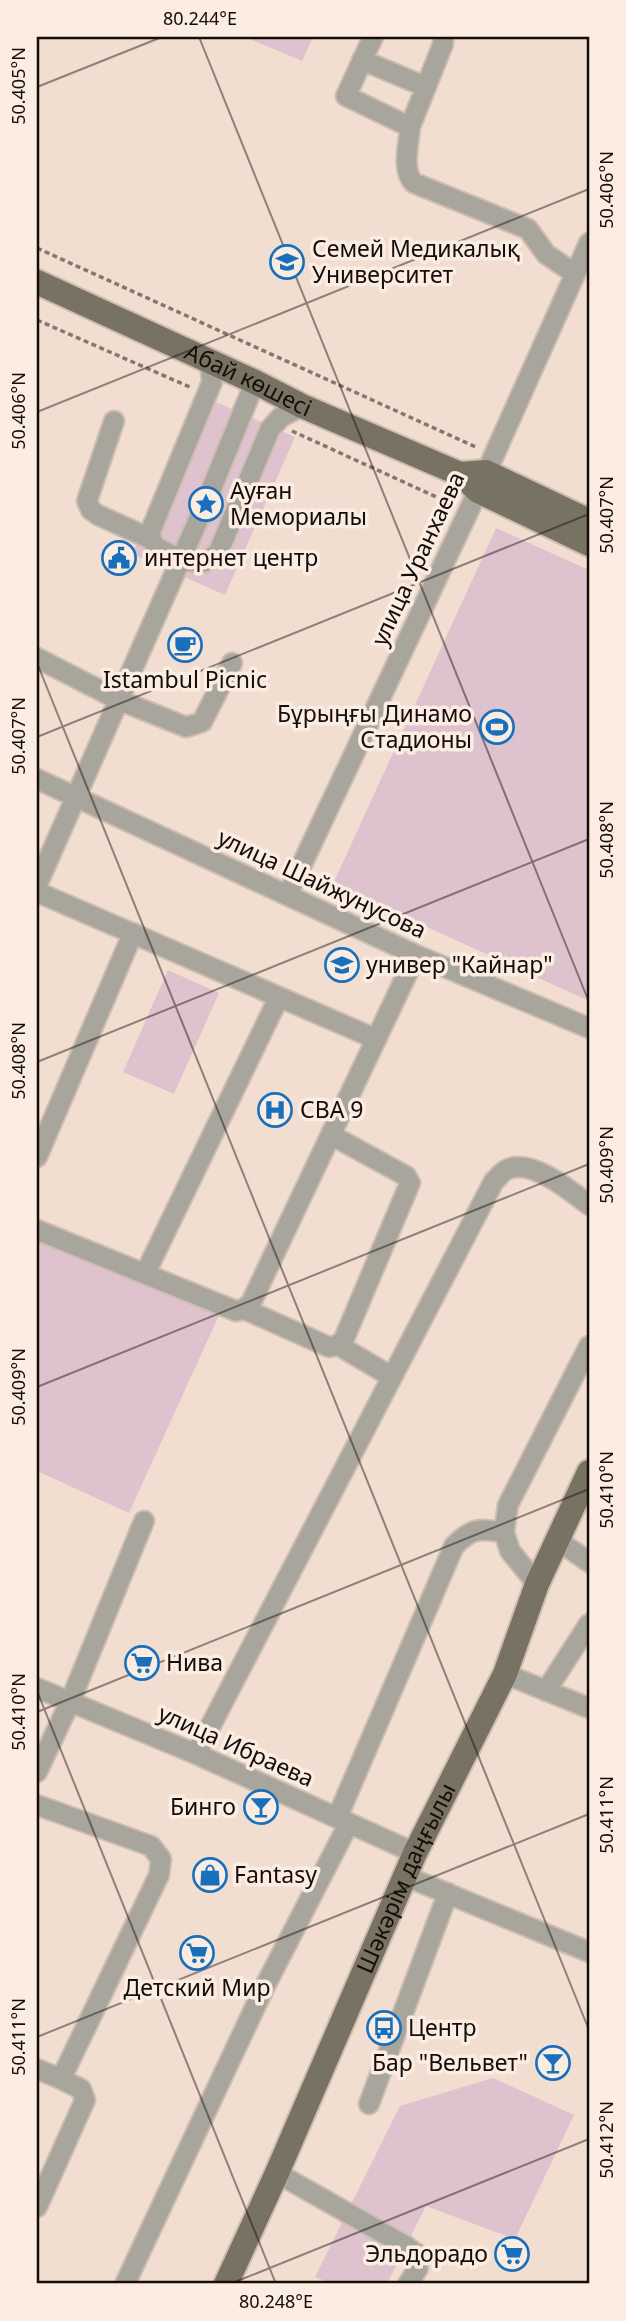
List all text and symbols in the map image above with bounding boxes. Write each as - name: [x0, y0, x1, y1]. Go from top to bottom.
- text: 80.244°E: [163, 6, 237, 30]
- text: 50.405°N: [6, 47, 30, 125]
- text: 50.406°N: [594, 151, 618, 229]
- place label: Семей Медикалық Университет: [312, 232, 520, 290]
- school or university icon: Семей Медикалық Университет: [268, 243, 306, 281]
- street label: Абай көшесі: [180, 335, 317, 423]
- text: 50.406°N: [6, 372, 30, 450]
- street label: улица Уранхаева: [363, 466, 471, 651]
- place label: Ауған Мемориалы: [230, 474, 367, 532]
- text: 50.407°N: [594, 476, 618, 554]
- place icon: Ауған Мемориалы: [187, 485, 225, 523]
- public building icon: интернет центр: [100, 539, 138, 577]
- place label: интернет центр: [144, 541, 318, 573]
- cafe icon: Istambul Picnic: [166, 626, 204, 664]
- place label: Istambul Picnic: [103, 663, 267, 695]
- text: 50.407°N: [6, 697, 30, 775]
- place label: Бұрыңғы Динамо Стадионы: [277, 697, 472, 755]
- sports icon: Бұрыңғы Динамо Стадионы: [478, 708, 516, 746]
- text: 50.408°N: [594, 801, 618, 879]
- street label: улица Шайжунусова: [213, 821, 432, 946]
- school or university icon: универ "Кайнар": [323, 946, 361, 984]
- place label: универ "Кайнар": [366, 948, 553, 980]
- text: 50.408°N: [6, 1022, 30, 1100]
- hospital icon: СВА 9: [256, 1091, 294, 1129]
- place label: СВА 9: [300, 1093, 363, 1125]
- text: 50.409°N: [594, 1126, 618, 1204]
- text: 50.409°N: [6, 1348, 30, 1426]
- text: 50.410°N: [594, 1451, 618, 1529]
- supermarket icon: Нива: [123, 1644, 161, 1682]
- place label: Нива: [166, 1646, 223, 1678]
- text: 50.410°N: [6, 1673, 30, 1751]
- street label: улица Ибраева: [153, 1696, 319, 1794]
- text: 50.411°N: [594, 1776, 618, 1854]
- street label: Шәкәрім даңғылы: [348, 1777, 463, 1978]
- bar icon: Бинго: [242, 1788, 280, 1826]
- place label: Бинго: [170, 1790, 236, 1822]
- shop icon: Fantasy: [191, 1856, 229, 1894]
- place label: Fantasy: [234, 1858, 317, 1890]
- supermarket icon: Детский Мир: [178, 1934, 216, 1972]
- place label: Детский Мир: [124, 1971, 270, 2003]
- text: 50.411°N: [6, 1998, 30, 2076]
- bus stop icon: Центр: [365, 2009, 403, 2047]
- place label: Центр: [408, 2011, 477, 2043]
- bar icon: Бар "Вельвет": [534, 2044, 572, 2082]
- place label: Бар "Вельвет": [372, 2046, 528, 2078]
- text: 50.412°N: [594, 2101, 618, 2179]
- supermarket icon: Эльдорадо: [493, 2235, 531, 2273]
- place label: Эльдорадо: [365, 2237, 488, 2269]
- text: 80.248°E: [239, 2289, 313, 2313]

